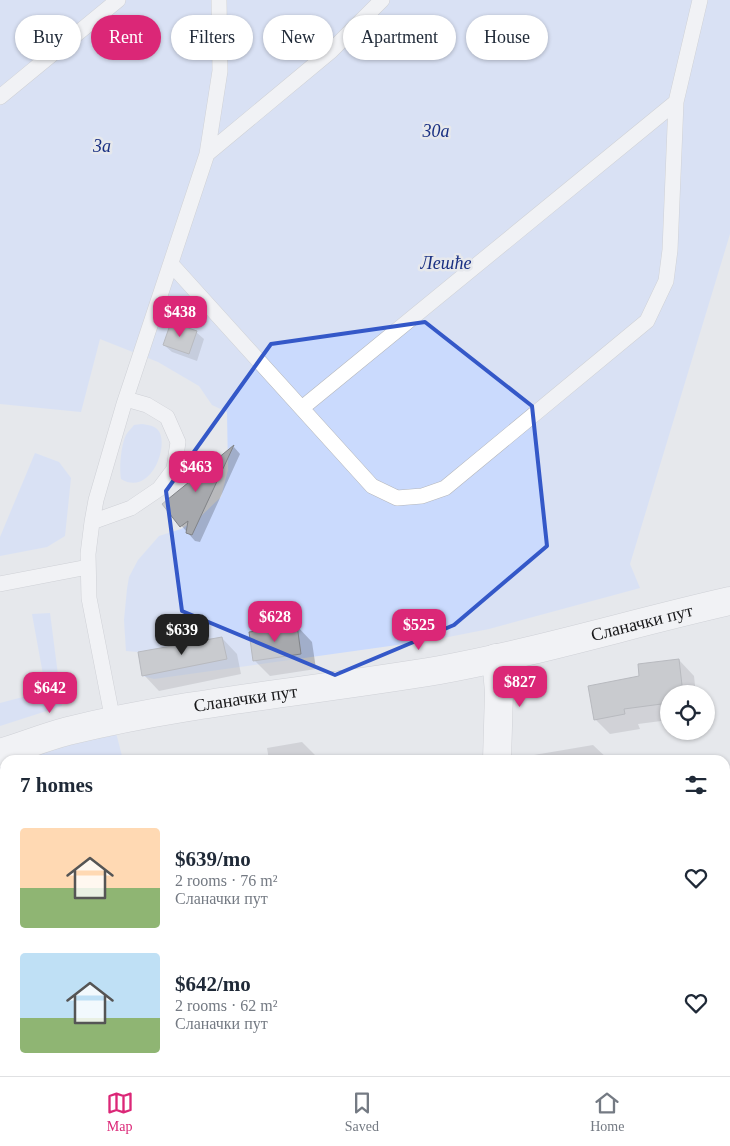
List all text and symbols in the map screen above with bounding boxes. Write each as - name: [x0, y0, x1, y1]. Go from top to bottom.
- chip: Buy: [15, 15, 81, 60]
- chip: Rent: [91, 15, 161, 60]
- chip: Filters: [171, 15, 253, 60]
- chip: New: [263, 15, 333, 60]
- chip: Apartment: [343, 15, 456, 60]
- chip: House: [466, 15, 548, 60]
- park label: 30a: [422, 121, 450, 141]
- park label: 3a: [92, 136, 111, 156]
- park label: Лешће: [420, 253, 471, 273]
- pin: $438: [150, 296, 210, 338]
- text: $438: [164, 303, 196, 320]
- pin: $463: [166, 450, 226, 493]
- text: $463: [180, 458, 212, 475]
- pin: $628: [245, 600, 305, 643]
- street label: Сланачки пут: [589, 600, 695, 645]
- text: $628: [259, 608, 291, 625]
- pin: $525: [389, 608, 449, 651]
- pin: $639: [152, 614, 212, 656]
- text: $525: [403, 616, 435, 633]
- text: $639: [166, 621, 198, 638]
- pin: $827: [490, 666, 550, 708]
- pin: $642: [20, 672, 80, 714]
- text: $827: [504, 673, 536, 690]
- text: $642: [34, 679, 66, 696]
- street label: Сланачки пут: [192, 681, 299, 716]
- map controls: [660, 685, 715, 740]
- button: locate: [660, 685, 715, 740]
- icon: filters: [682, 771, 710, 799]
- text: 7 homes: [20, 773, 93, 797]
- text: $639/mo: [175, 847, 251, 871]
- icon: home: [60, 848, 120, 908]
- icon: heart: [682, 864, 710, 892]
- text: 2 rooms · 76 m²: [175, 872, 278, 889]
- text: Сланачки пут: [175, 890, 268, 907]
- text: $642/mo: [175, 972, 251, 996]
- icon: home: [60, 973, 120, 1033]
- icon: heart: [682, 989, 710, 1017]
- text: 2 rooms · 62 m²: [175, 997, 278, 1014]
- text: Сланачки пут: [175, 1015, 268, 1032]
- tab: Map: [106, 1089, 134, 1135]
- tab: Saved: [345, 1089, 379, 1135]
- tab: Home: [590, 1089, 624, 1135]

